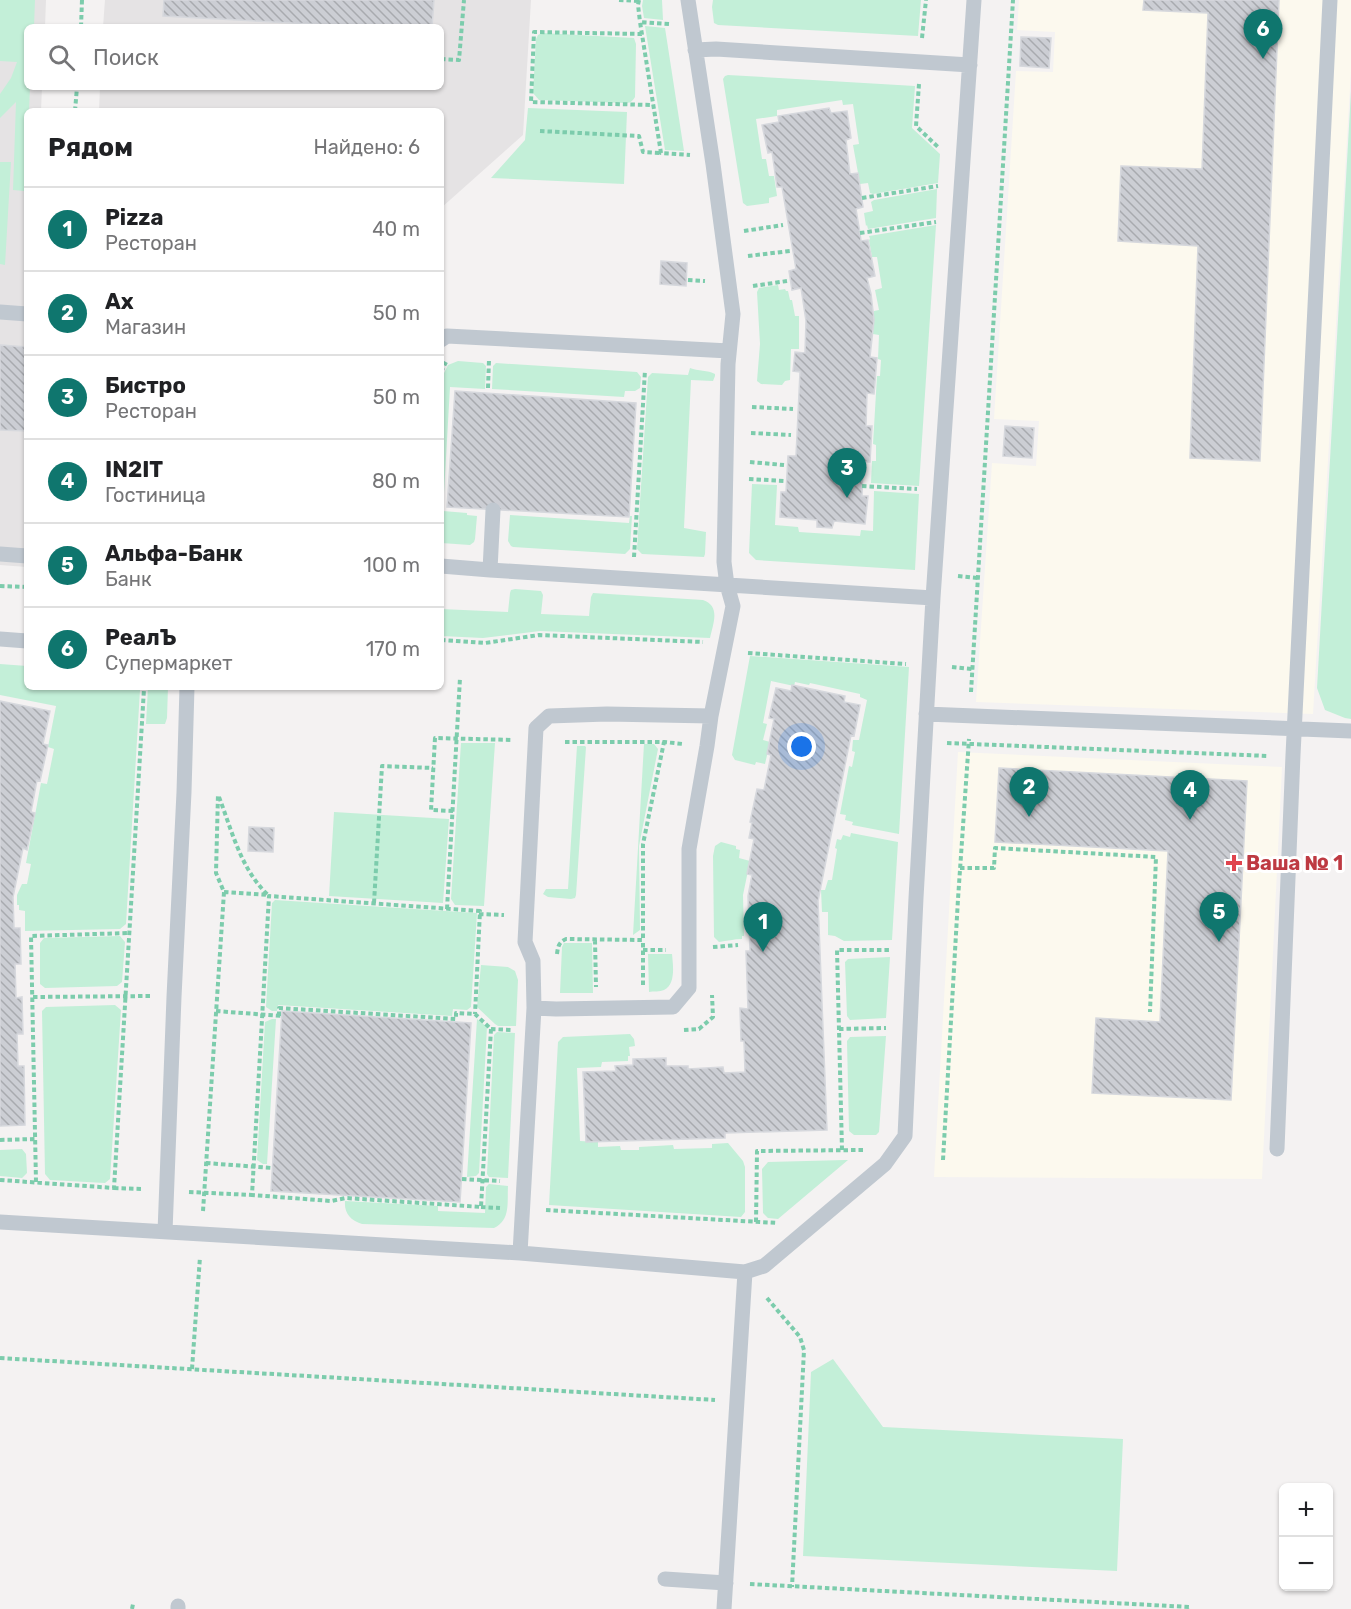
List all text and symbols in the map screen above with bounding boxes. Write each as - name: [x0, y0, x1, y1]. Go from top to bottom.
- pin: 6: [1244, 10, 1282, 59]
- search box: [24, 24, 444, 90]
- icon: search: [45, 41, 78, 74]
- text: Поиск: [93, 44, 159, 71]
- text: Рядом: [48, 132, 133, 163]
- text: Найдено: 6: [314, 135, 420, 159]
- text: Pizza: [105, 204, 163, 231]
- text: 1: [63, 217, 72, 241]
- text: 40 m: [372, 217, 420, 241]
- text: Ресторан: [105, 231, 197, 255]
- text: Ах: [105, 288, 134, 315]
- text: 2: [61, 301, 74, 325]
- text: 50 m: [373, 301, 420, 325]
- text: Магазин: [105, 315, 186, 339]
- text: Бистро: [105, 372, 186, 399]
- text: 3: [61, 385, 74, 409]
- text: 50 m: [373, 385, 420, 409]
- text: Ресторан: [105, 399, 197, 423]
- pin: 3: [828, 448, 866, 498]
- text: IN2IT: [105, 456, 163, 483]
- text: 4: [61, 469, 74, 493]
- text: 80 m: [372, 469, 420, 493]
- text: Гостиница: [105, 483, 206, 507]
- text: Альфа-Банк: [105, 540, 243, 567]
- text: 5: [61, 553, 74, 577]
- text: 100 m: [363, 553, 420, 577]
- text: Банк: [105, 567, 152, 591]
- text: РеалЪ: [105, 624, 176, 651]
- text: 6: [61, 637, 74, 661]
- text: 170 m: [366, 637, 420, 661]
- text: Супермаркет: [105, 651, 233, 675]
- your location: [787, 732, 816, 761]
- pin: 2: [1010, 768, 1048, 817]
- pin: 4: [1170, 770, 1210, 820]
- place label: Ваша № 1: [1246, 851, 1343, 875]
- marker: Ваша № 1: [1227, 856, 1241, 870]
- pin: 5: [1200, 892, 1238, 942]
- pin: 1: [744, 902, 783, 952]
- map controls: [1279, 1483, 1333, 1591]
- button: +: [1279, 1483, 1333, 1537]
- button: −: [1279, 1537, 1333, 1591]

